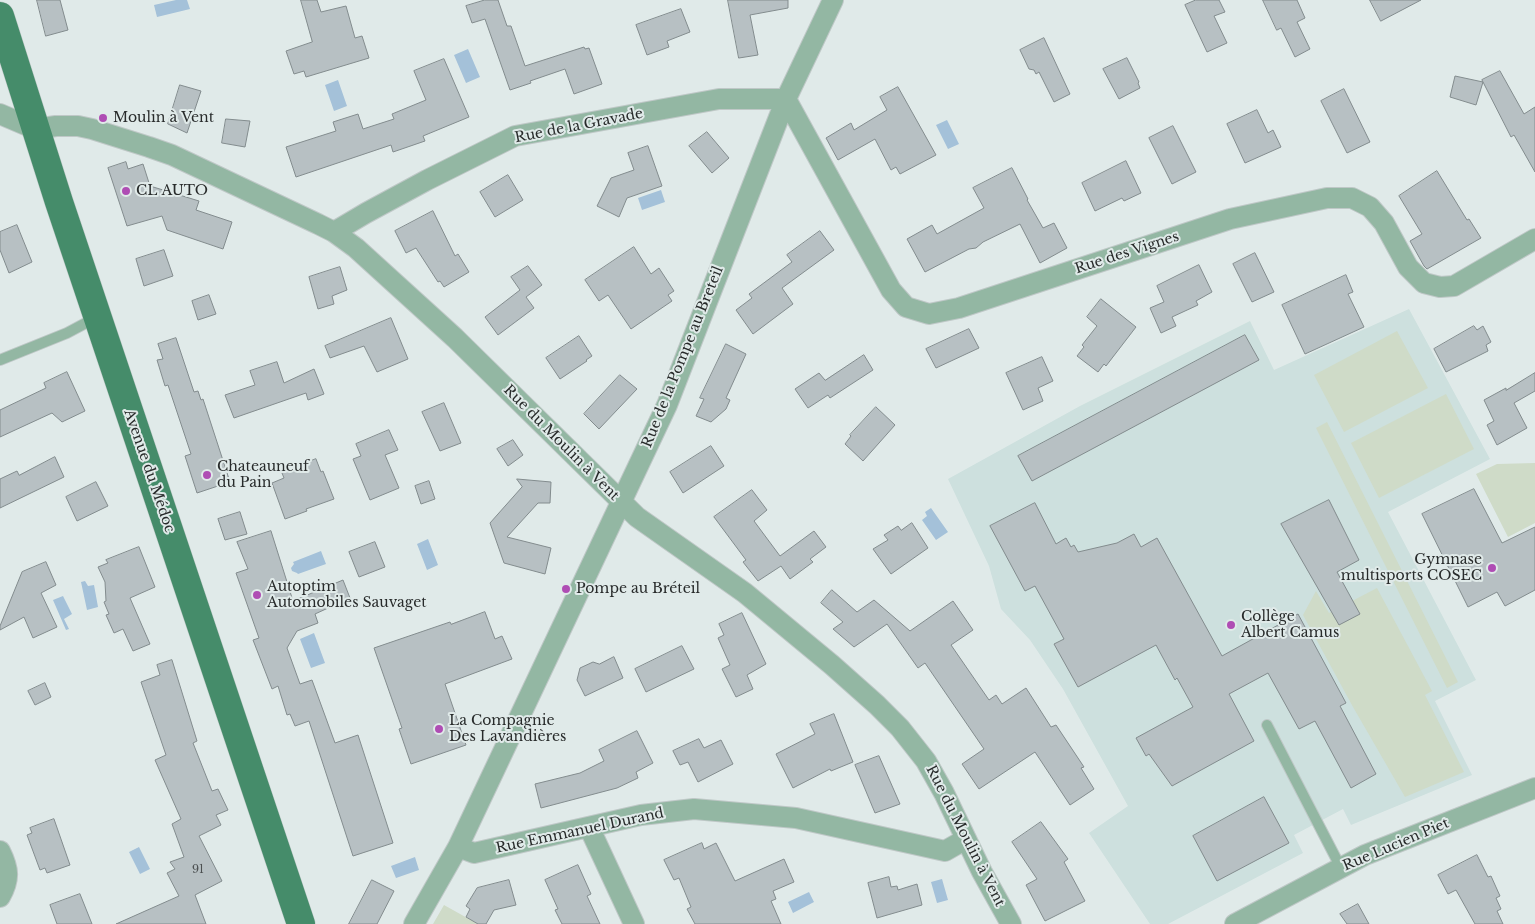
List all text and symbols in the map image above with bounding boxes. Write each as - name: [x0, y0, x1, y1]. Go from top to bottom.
- street label: Rue de la Gravade: [513, 105, 645, 147]
- place label: Moulin à Vent: [113, 110, 214, 126]
- marker: Moulin à Vent: [97, 112, 109, 124]
- place label: CL AUTO: [136, 183, 208, 199]
- marker: CL AUTO: [120, 185, 132, 197]
- street label: Rue des Vignes: [1073, 228, 1181, 278]
- street label: Rue de la Pompe au Breteil: [639, 264, 727, 450]
- street label: Rue du Moulin à Vent: [500, 382, 622, 504]
- street label: Avenue du Médoc: [120, 407, 178, 535]
- place label: Chateauneuf du Pain: [217, 459, 309, 492]
- marker: Chateauneuf du Pain: [201, 469, 213, 481]
- place label: Gymnase multisports COSEC: [1341, 552, 1482, 584]
- marker: Gymnase multisports COSEC: [1486, 562, 1498, 574]
- place label: Autoptim Automobiles Sauvaget: [267, 579, 426, 612]
- place label: Pompe au Bréteil: [576, 581, 700, 597]
- marker: Pompe au Bréteil: [560, 583, 572, 595]
- marker: Autoptim Automobiles Sauvaget: [251, 589, 263, 601]
- place label: Collège Albert Camus: [1241, 609, 1339, 642]
- marker: Collège Albert Camus: [1225, 619, 1237, 631]
- place label: La Compagnie Des Lavandières: [449, 713, 566, 746]
- marker: La Compagnie Des Lavandières: [433, 723, 445, 735]
- street label: Rue du Moulin à Vent: [922, 763, 1008, 909]
- street label: Rue Emmanuel Durand: [494, 805, 666, 857]
- street label: Rue Lucien Piet: [1340, 815, 1452, 875]
- house number: 91: [192, 863, 204, 877]

